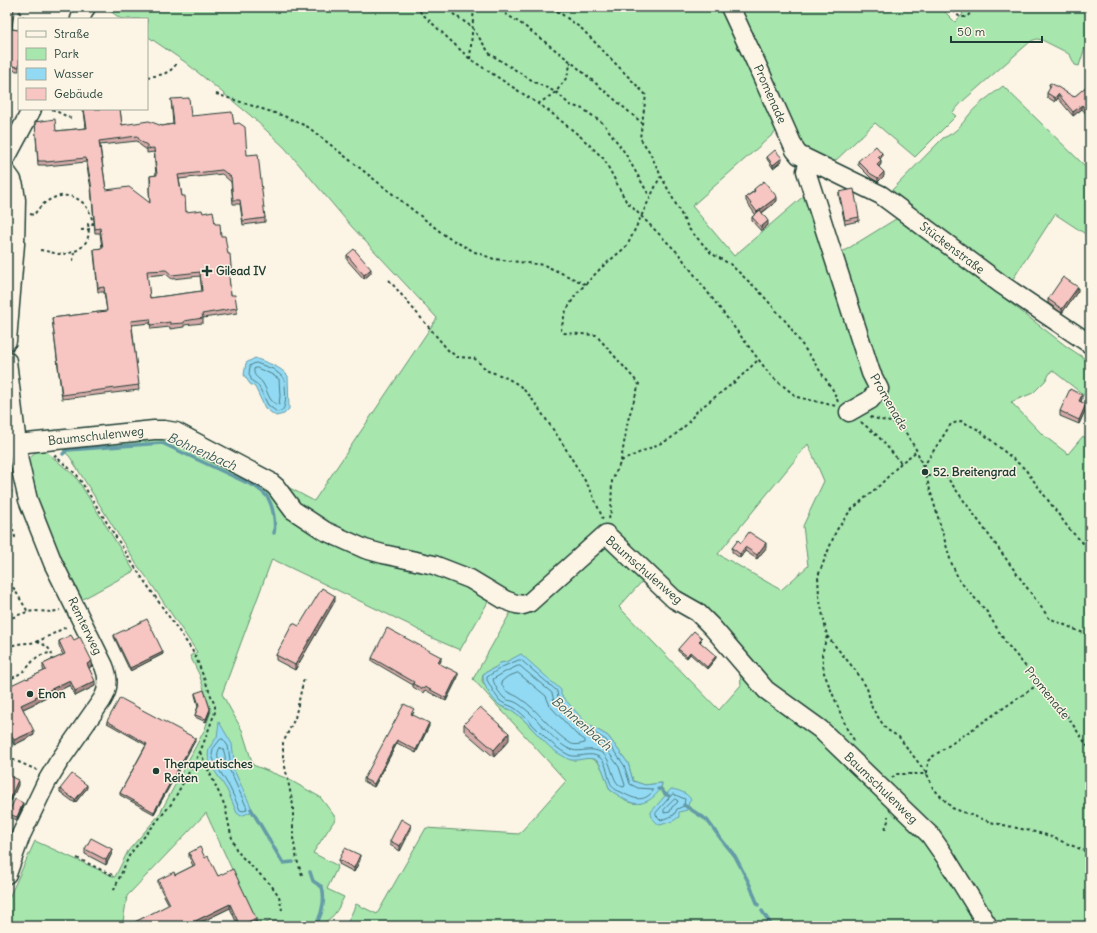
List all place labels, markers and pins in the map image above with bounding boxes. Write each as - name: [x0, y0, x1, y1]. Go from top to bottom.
- place label: Gilead IV: [216, 263, 266, 278]
- marker: Gilead IV: [201, 265, 213, 277]
- place label: 52. Breitengrad: [933, 464, 1016, 480]
- marker: 52. Breitengrad: [920, 467, 930, 477]
- place label: Enon: [38, 686, 66, 701]
- marker: Enon: [25, 689, 35, 699]
- place label: Therapeutisches Reiten: [164, 756, 253, 785]
- marker: Therapeutisches Reiten: [151, 766, 161, 776]

